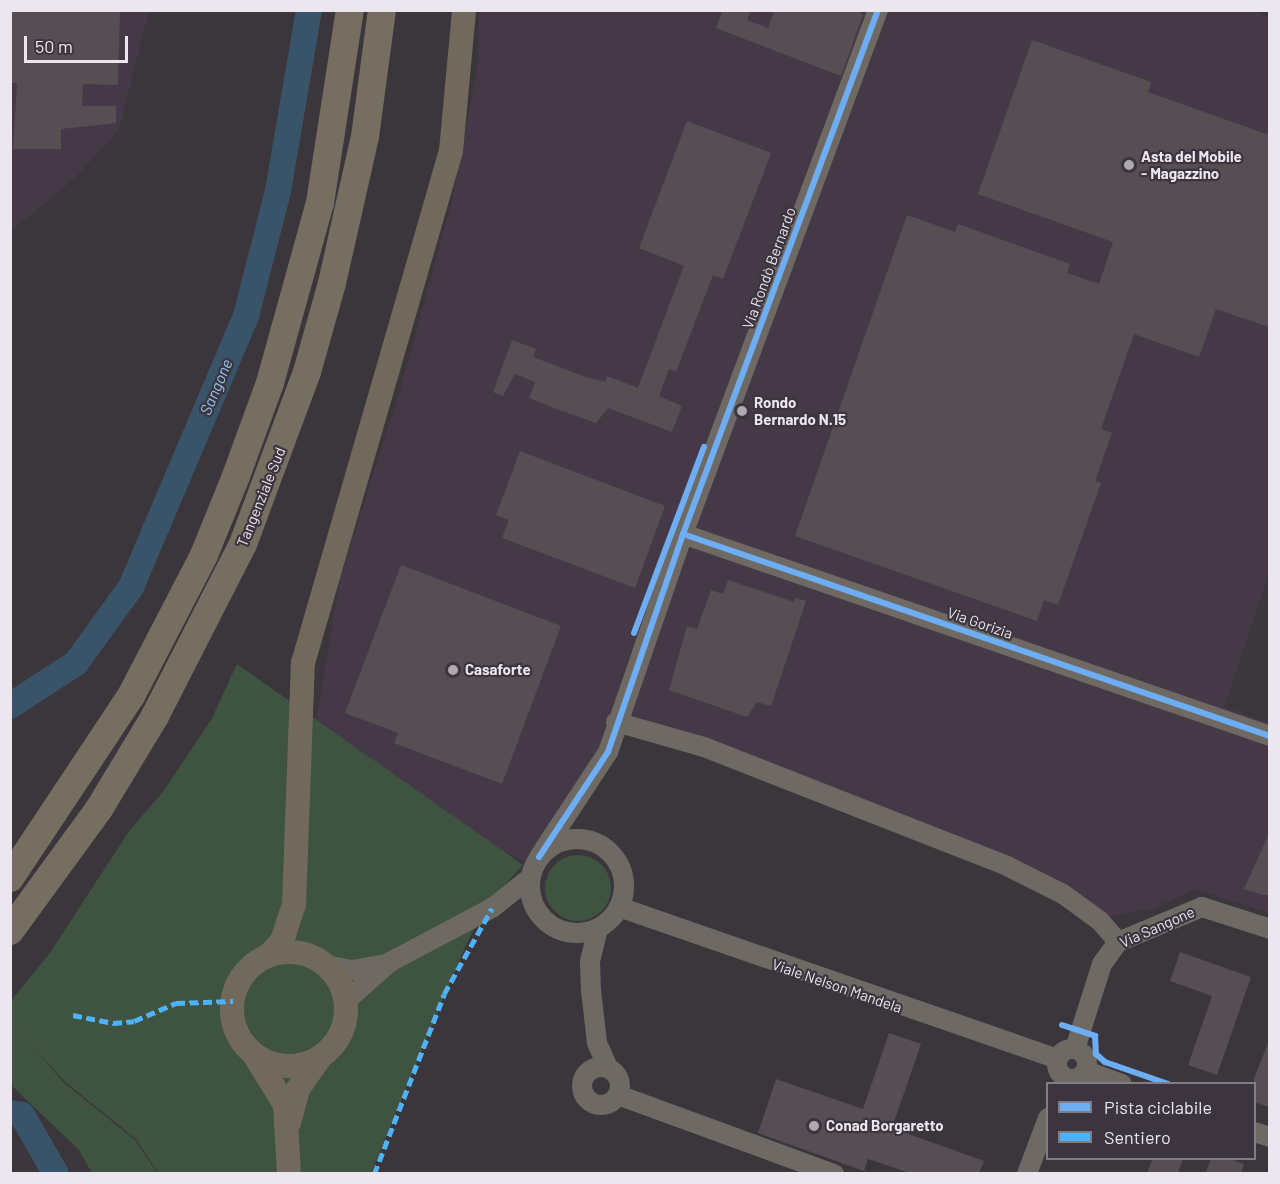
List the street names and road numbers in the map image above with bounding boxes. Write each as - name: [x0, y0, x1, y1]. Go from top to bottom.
- street label: Via Rondò Bernardo: [739, 205, 799, 331]
- street label: Tangenziale Sud: [233, 445, 289, 549]
- street label: Via Gorizia: [945, 603, 1015, 643]
- street label: Via Sangone: [1117, 903, 1197, 951]
- street label: Viale Nelson Mandela: [770, 955, 904, 1017]

